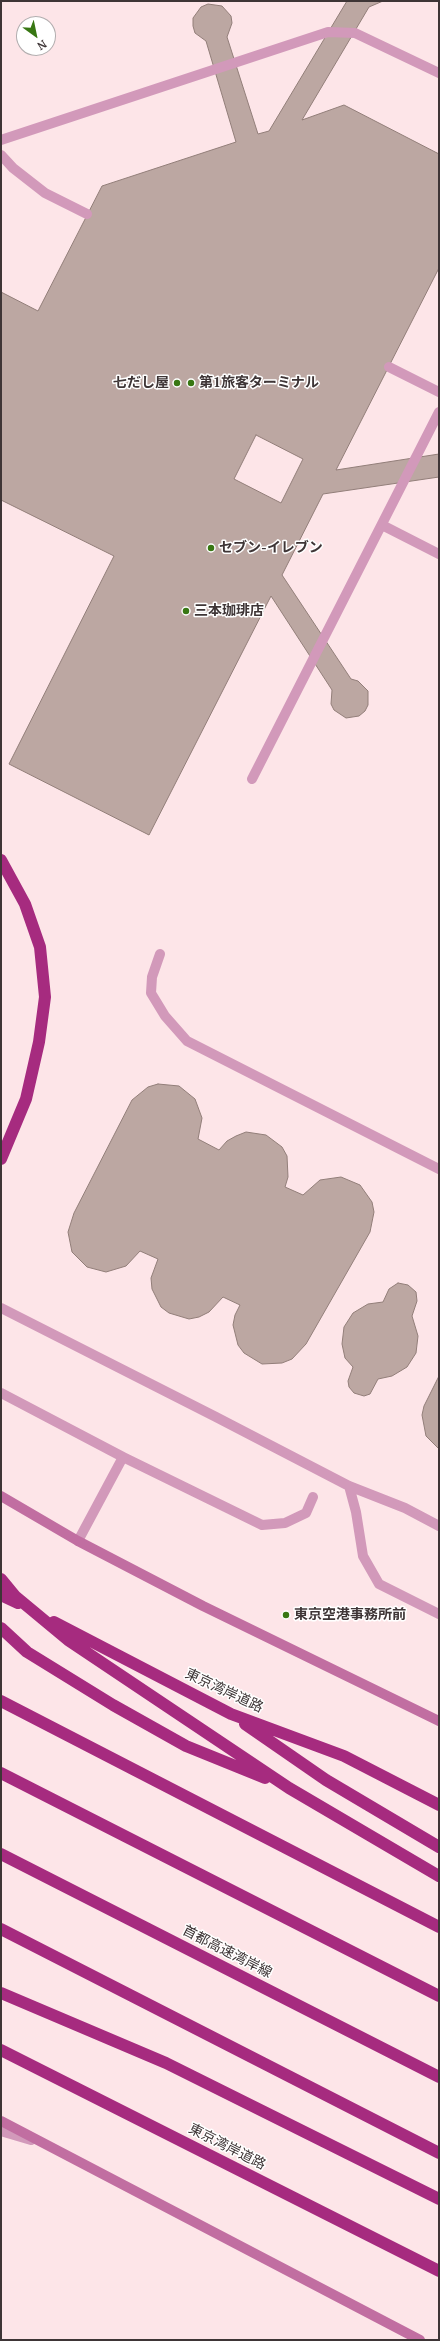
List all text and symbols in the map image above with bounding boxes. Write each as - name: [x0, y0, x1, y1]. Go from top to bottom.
- north arrow: [16, 16, 56, 56]
- text: N: [35, 37, 49, 53]
- place label: 七だし屋: [113, 375, 169, 391]
- place label: 第1旅客ターミナル: [199, 375, 319, 391]
- marker: 七だし屋: [172, 378, 182, 388]
- marker: 第1旅客ターミナル: [186, 378, 196, 388]
- place label: セブン-イレブン: [219, 540, 323, 556]
- marker: セブン-イレブン: [206, 543, 216, 553]
- place label: 三本珈琲店: [194, 603, 264, 619]
- marker: 三本珈琲店: [181, 606, 191, 616]
- place label: 東京空港事務所前: [294, 1607, 406, 1623]
- marker: 東京空港事務所前: [281, 1610, 291, 1620]
- street label: 東京湾岸道路: [182, 1666, 266, 1716]
- street label: 首都高速湾岸線: [180, 1922, 274, 1982]
- street label: 東京湾岸道路: [186, 2120, 268, 2174]

